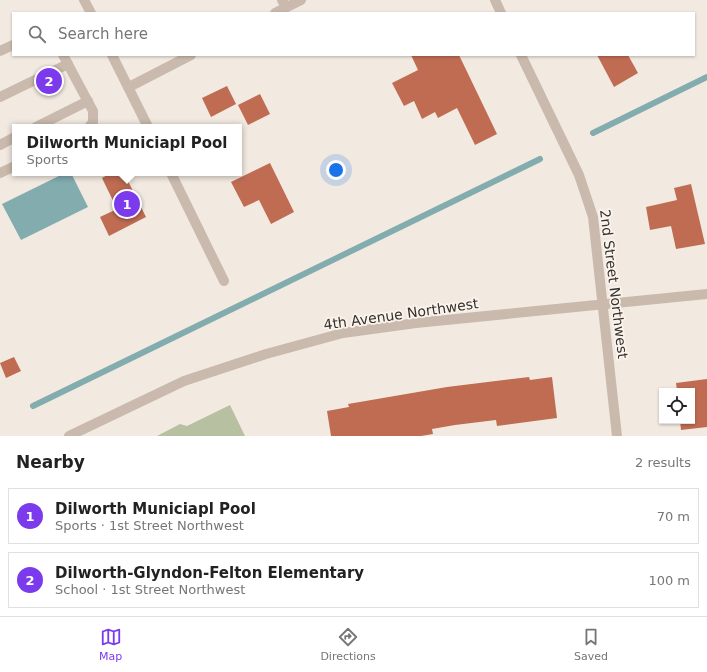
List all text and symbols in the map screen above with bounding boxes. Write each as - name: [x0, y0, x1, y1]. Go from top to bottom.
- search box: [12, 12, 695, 56]
- icon: search: [26, 23, 48, 45]
- text: Search here: [58, 25, 148, 43]
- pin: 2: [36, 66, 62, 96]
- popup: [12, 124, 242, 176]
- text: Dilworth Municiapl Pool: [27, 134, 227, 152]
- text: Sports: [27, 152, 68, 167]
- your location: [326, 160, 346, 180]
- pin: 1: [114, 189, 140, 219]
- street label: 2nd Street Northwest: [597, 209, 631, 360]
- street label: 4th Avenue Northwest: [323, 295, 480, 333]
- map controls: [659, 388, 695, 424]
- button: locate: [659, 388, 695, 424]
- text: Nearby: [16, 452, 85, 472]
- text: 2 results: [635, 455, 691, 470]
- text: Dilworth Municiapl Pool: [55, 500, 256, 518]
- text: 1: [25, 509, 35, 524]
- text: 70 m: [657, 509, 690, 524]
- text: Sports · 1st Street Northwest: [55, 518, 244, 533]
- text: Dilworth-Glyndon-Felton Elementary: [55, 564, 364, 582]
- text: 2: [25, 573, 35, 588]
- text: 100 m: [648, 573, 690, 588]
- text: School · 1st Street Northwest: [55, 582, 245, 597]
- tab: Map: [99, 626, 122, 663]
- tab: Directions: [320, 626, 376, 663]
- tab: Saved: [574, 626, 608, 663]

